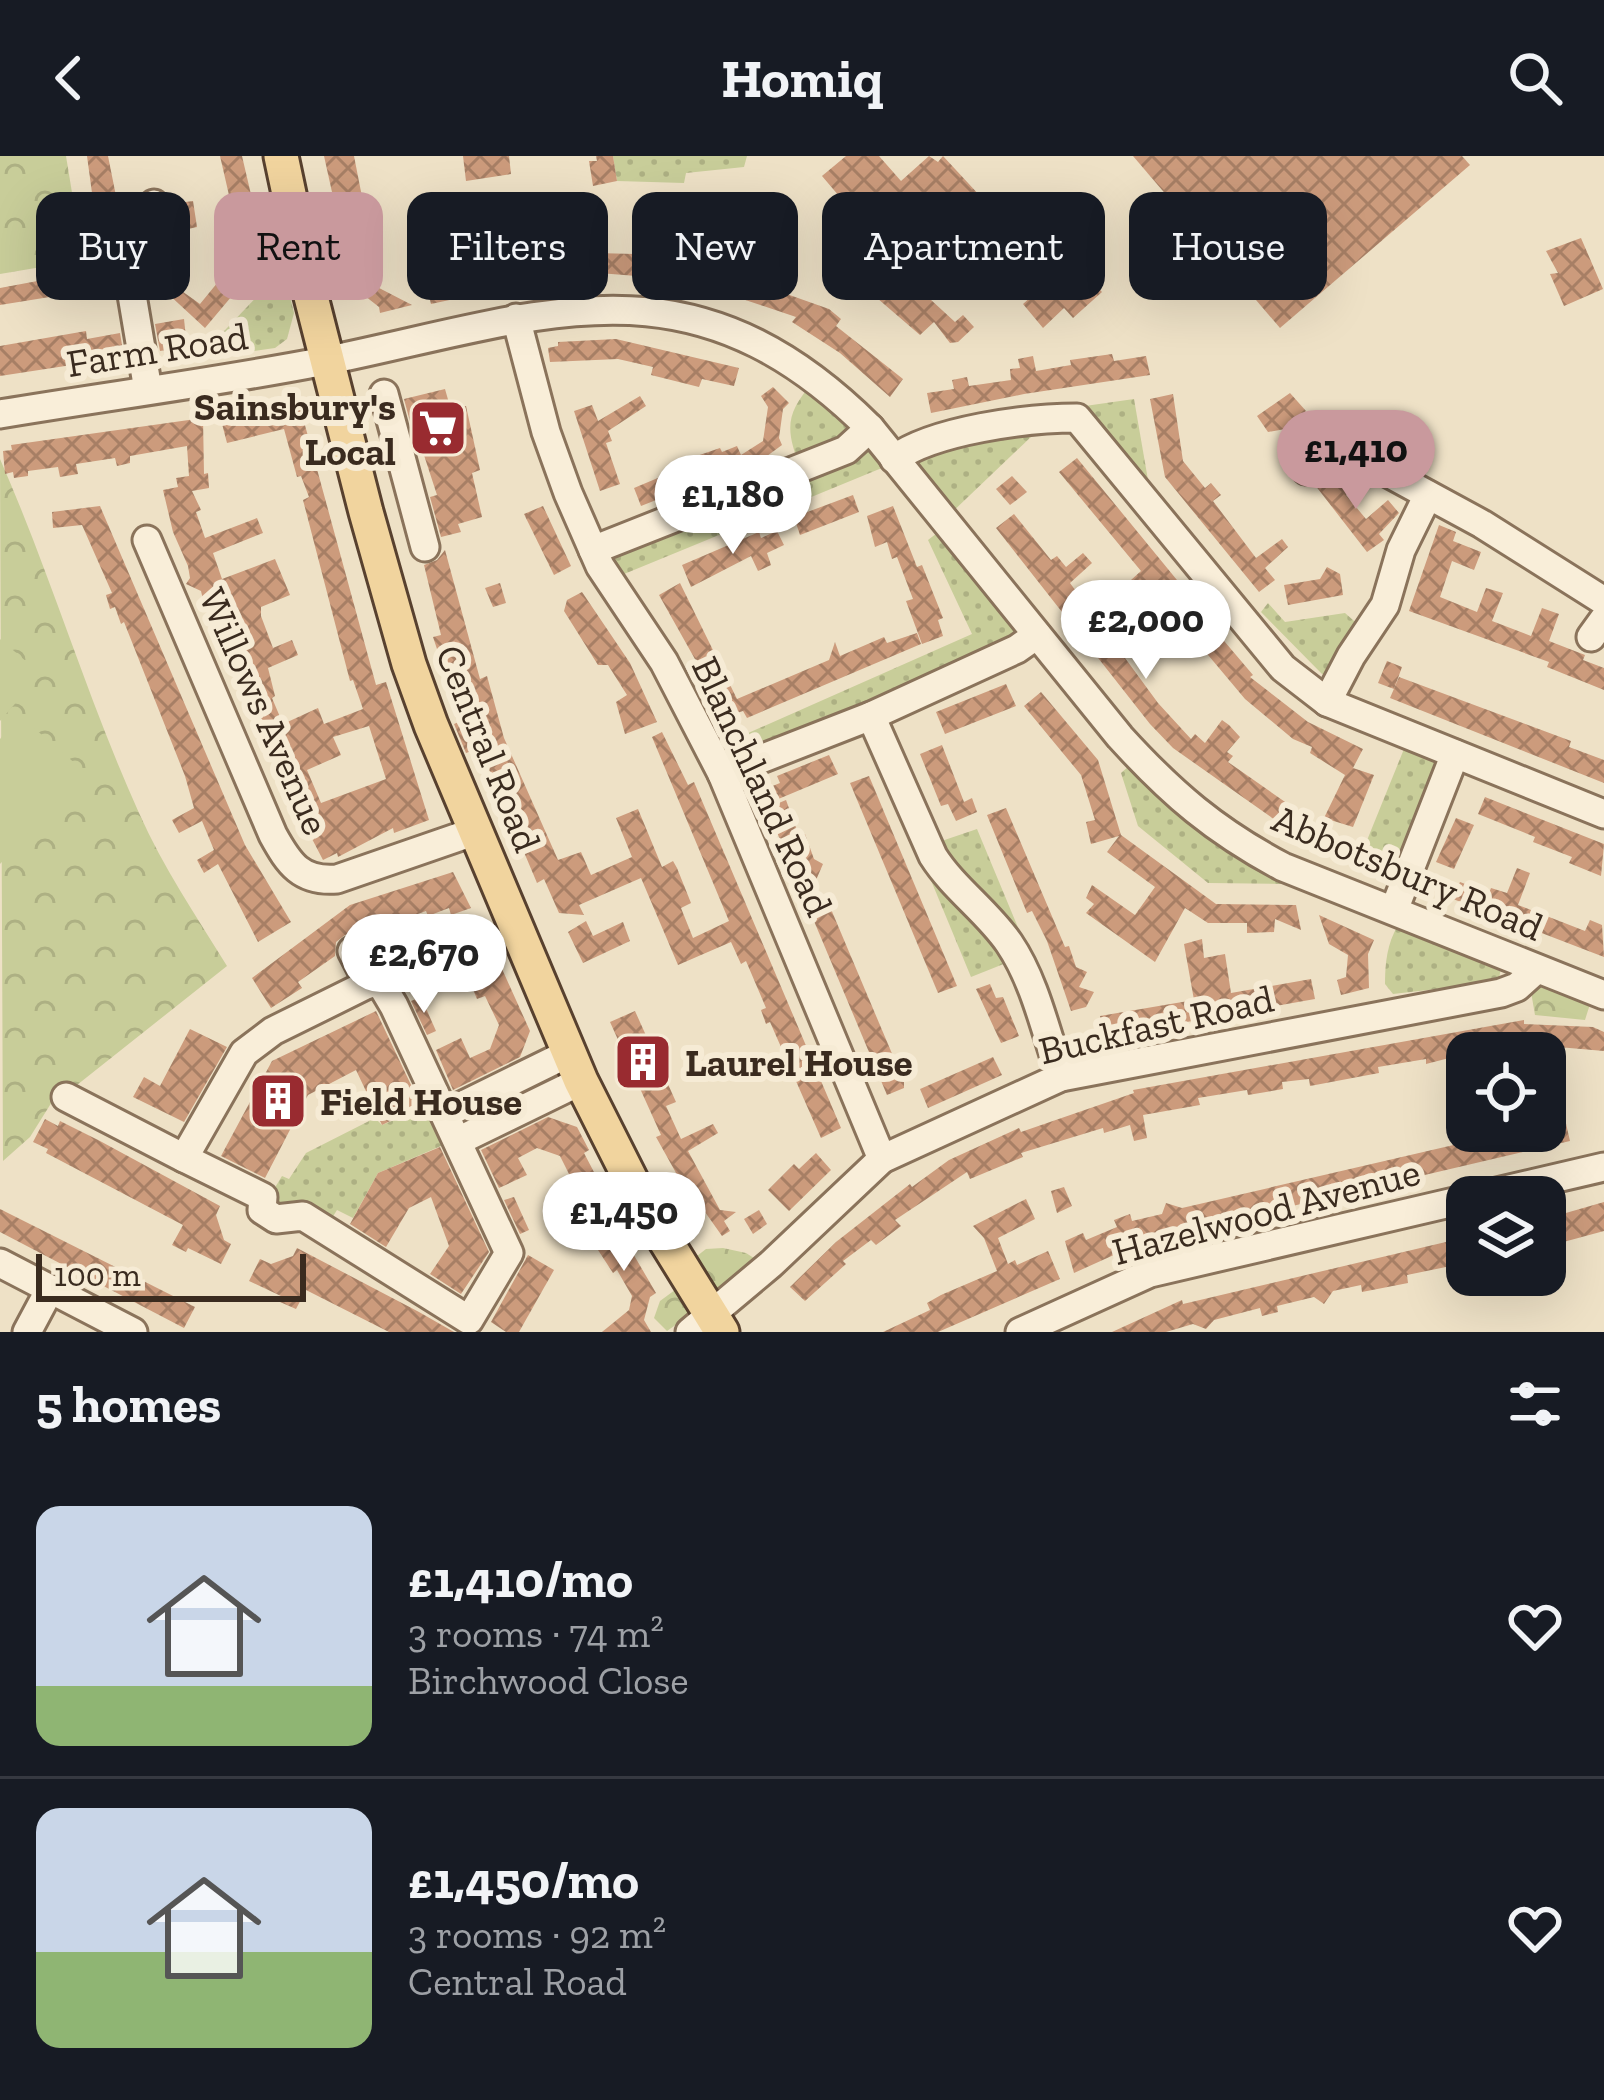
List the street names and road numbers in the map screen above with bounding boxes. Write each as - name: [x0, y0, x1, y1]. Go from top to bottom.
- street label: Farm Road: [63, 312, 251, 387]
- street label: Willows Avenue: [189, 581, 340, 842]
- street label: Central Road: [426, 638, 551, 858]
- street label: Blanchland Road: [682, 649, 843, 923]
- street label: Abbotsbury Road: [1265, 794, 1550, 951]
- street label: Buckfast Road: [1034, 975, 1278, 1074]
- street label: Hazelwood Avenue: [1107, 1148, 1425, 1275]

